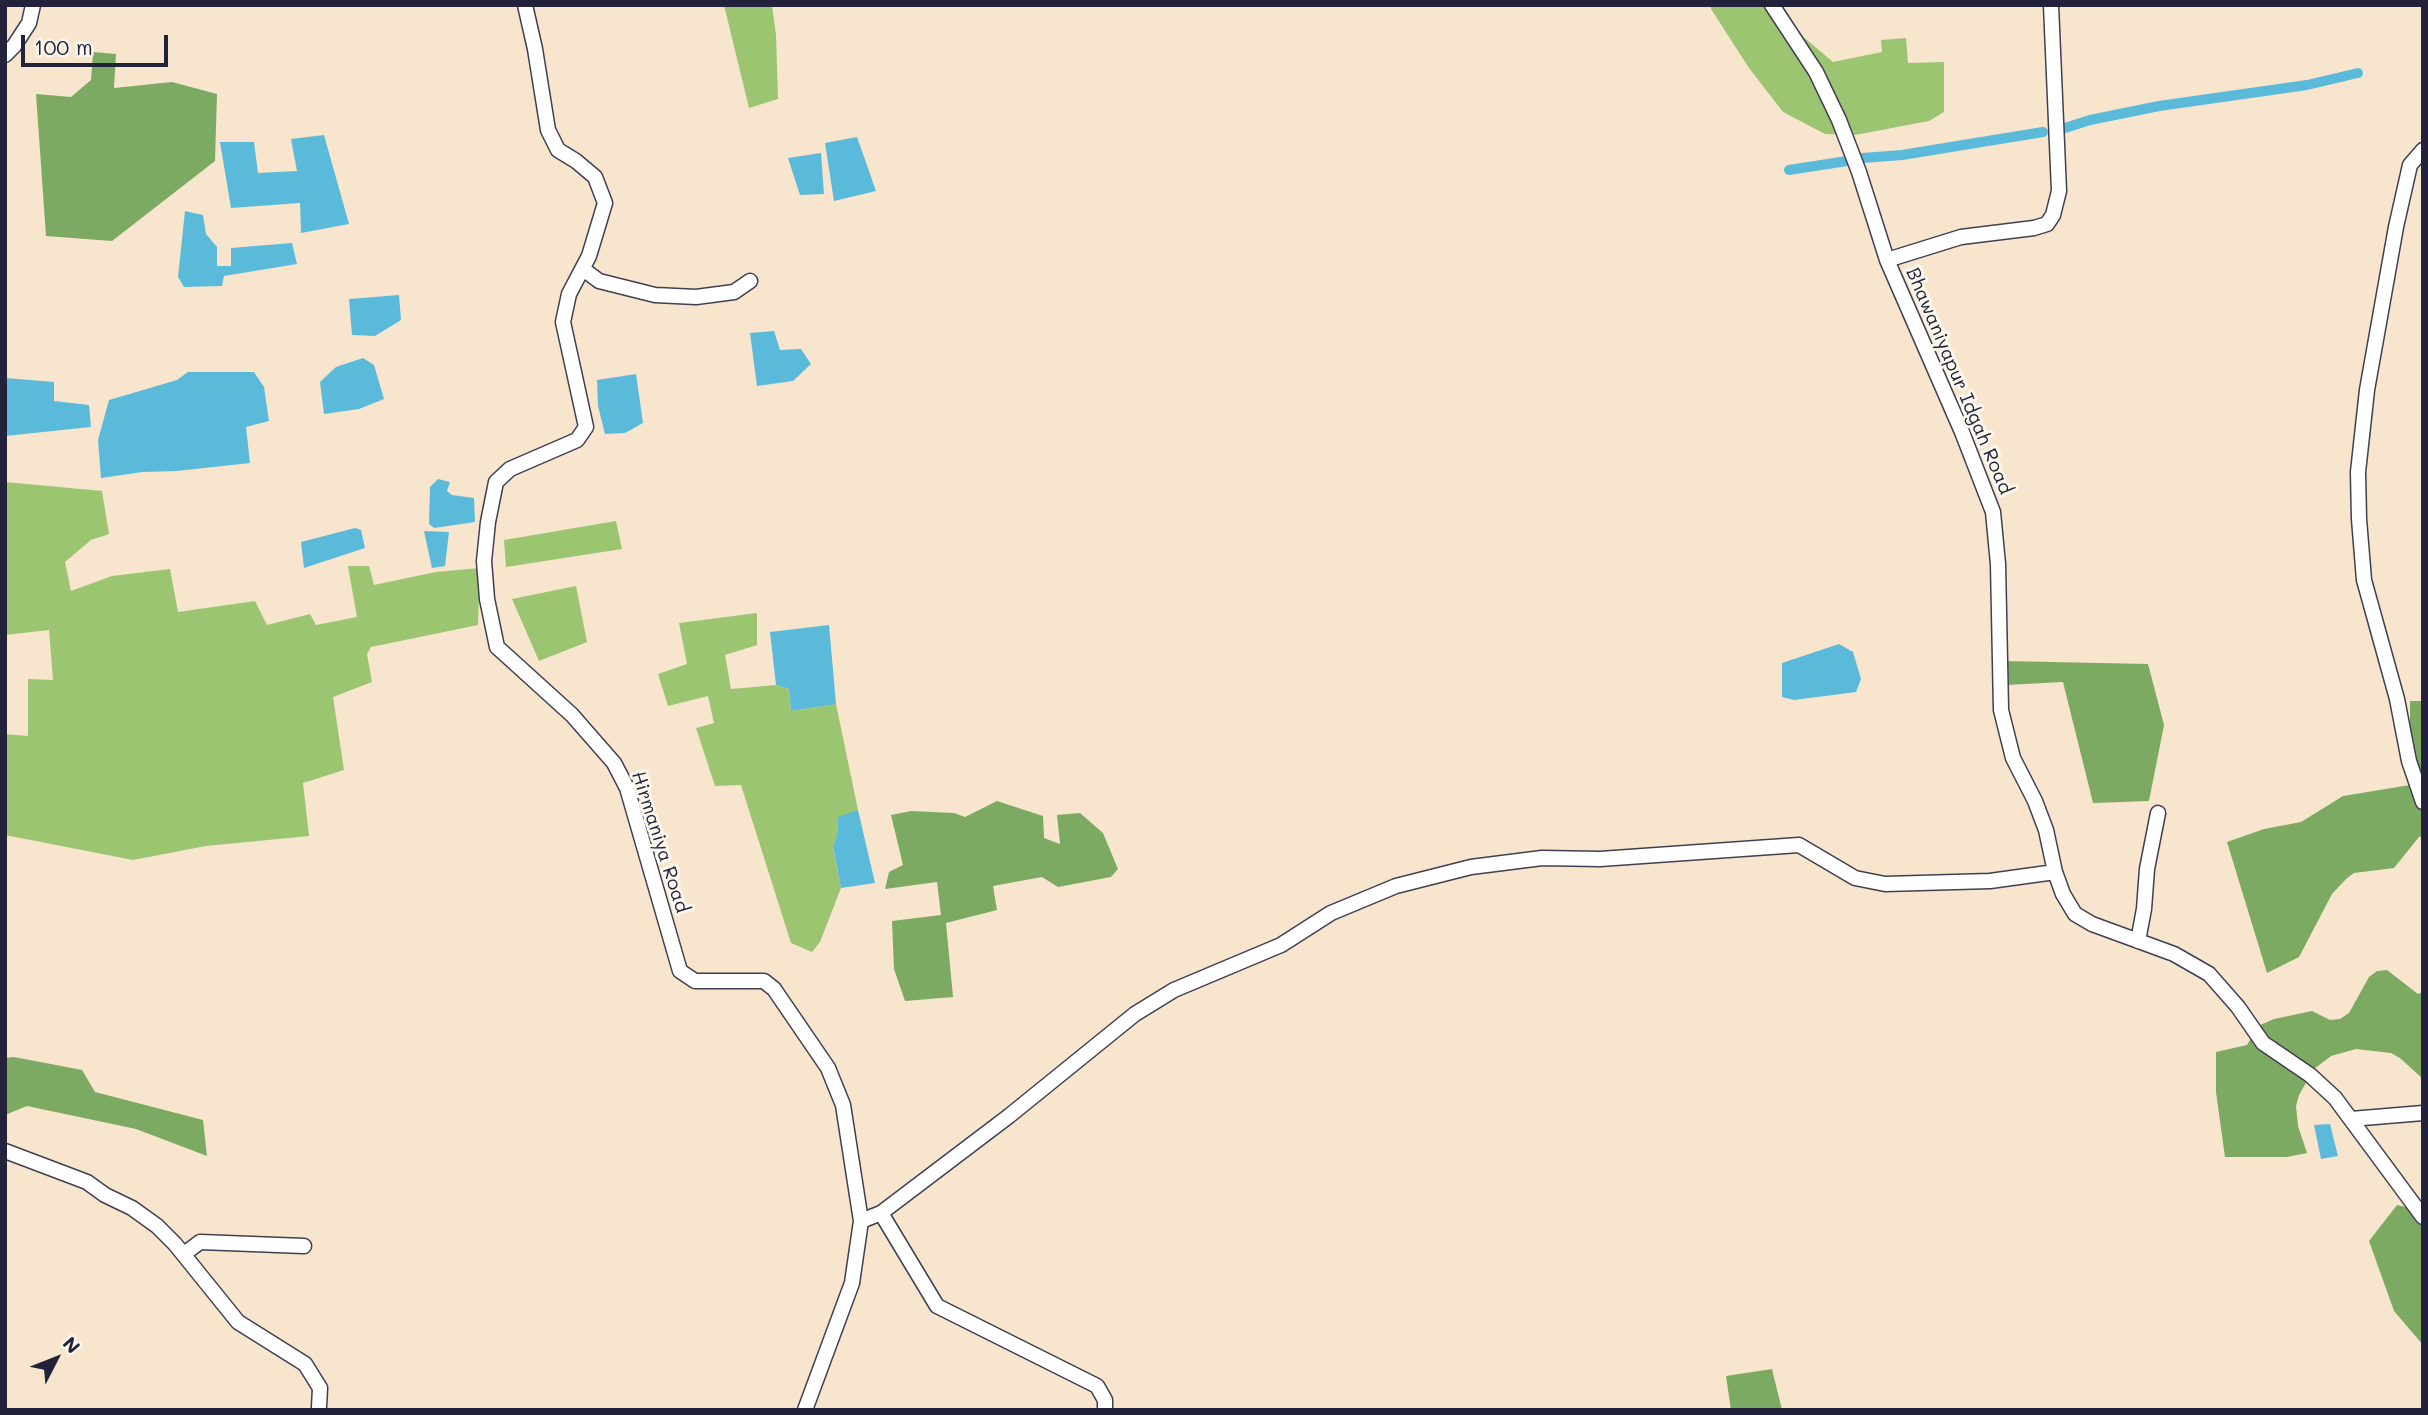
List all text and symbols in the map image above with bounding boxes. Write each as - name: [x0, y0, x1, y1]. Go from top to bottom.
- scale bar: [24, 21, 172, 65]
- text: 100 m: [34, 33, 93, 60]
- street label: Bhawaniyapur Idgah Road: [1901, 264, 2017, 498]
- street label: Hirmaniya Road: [626, 768, 694, 916]
- north arrow: [21, 1324, 91, 1394]
- text: N: [58, 1331, 86, 1358]

